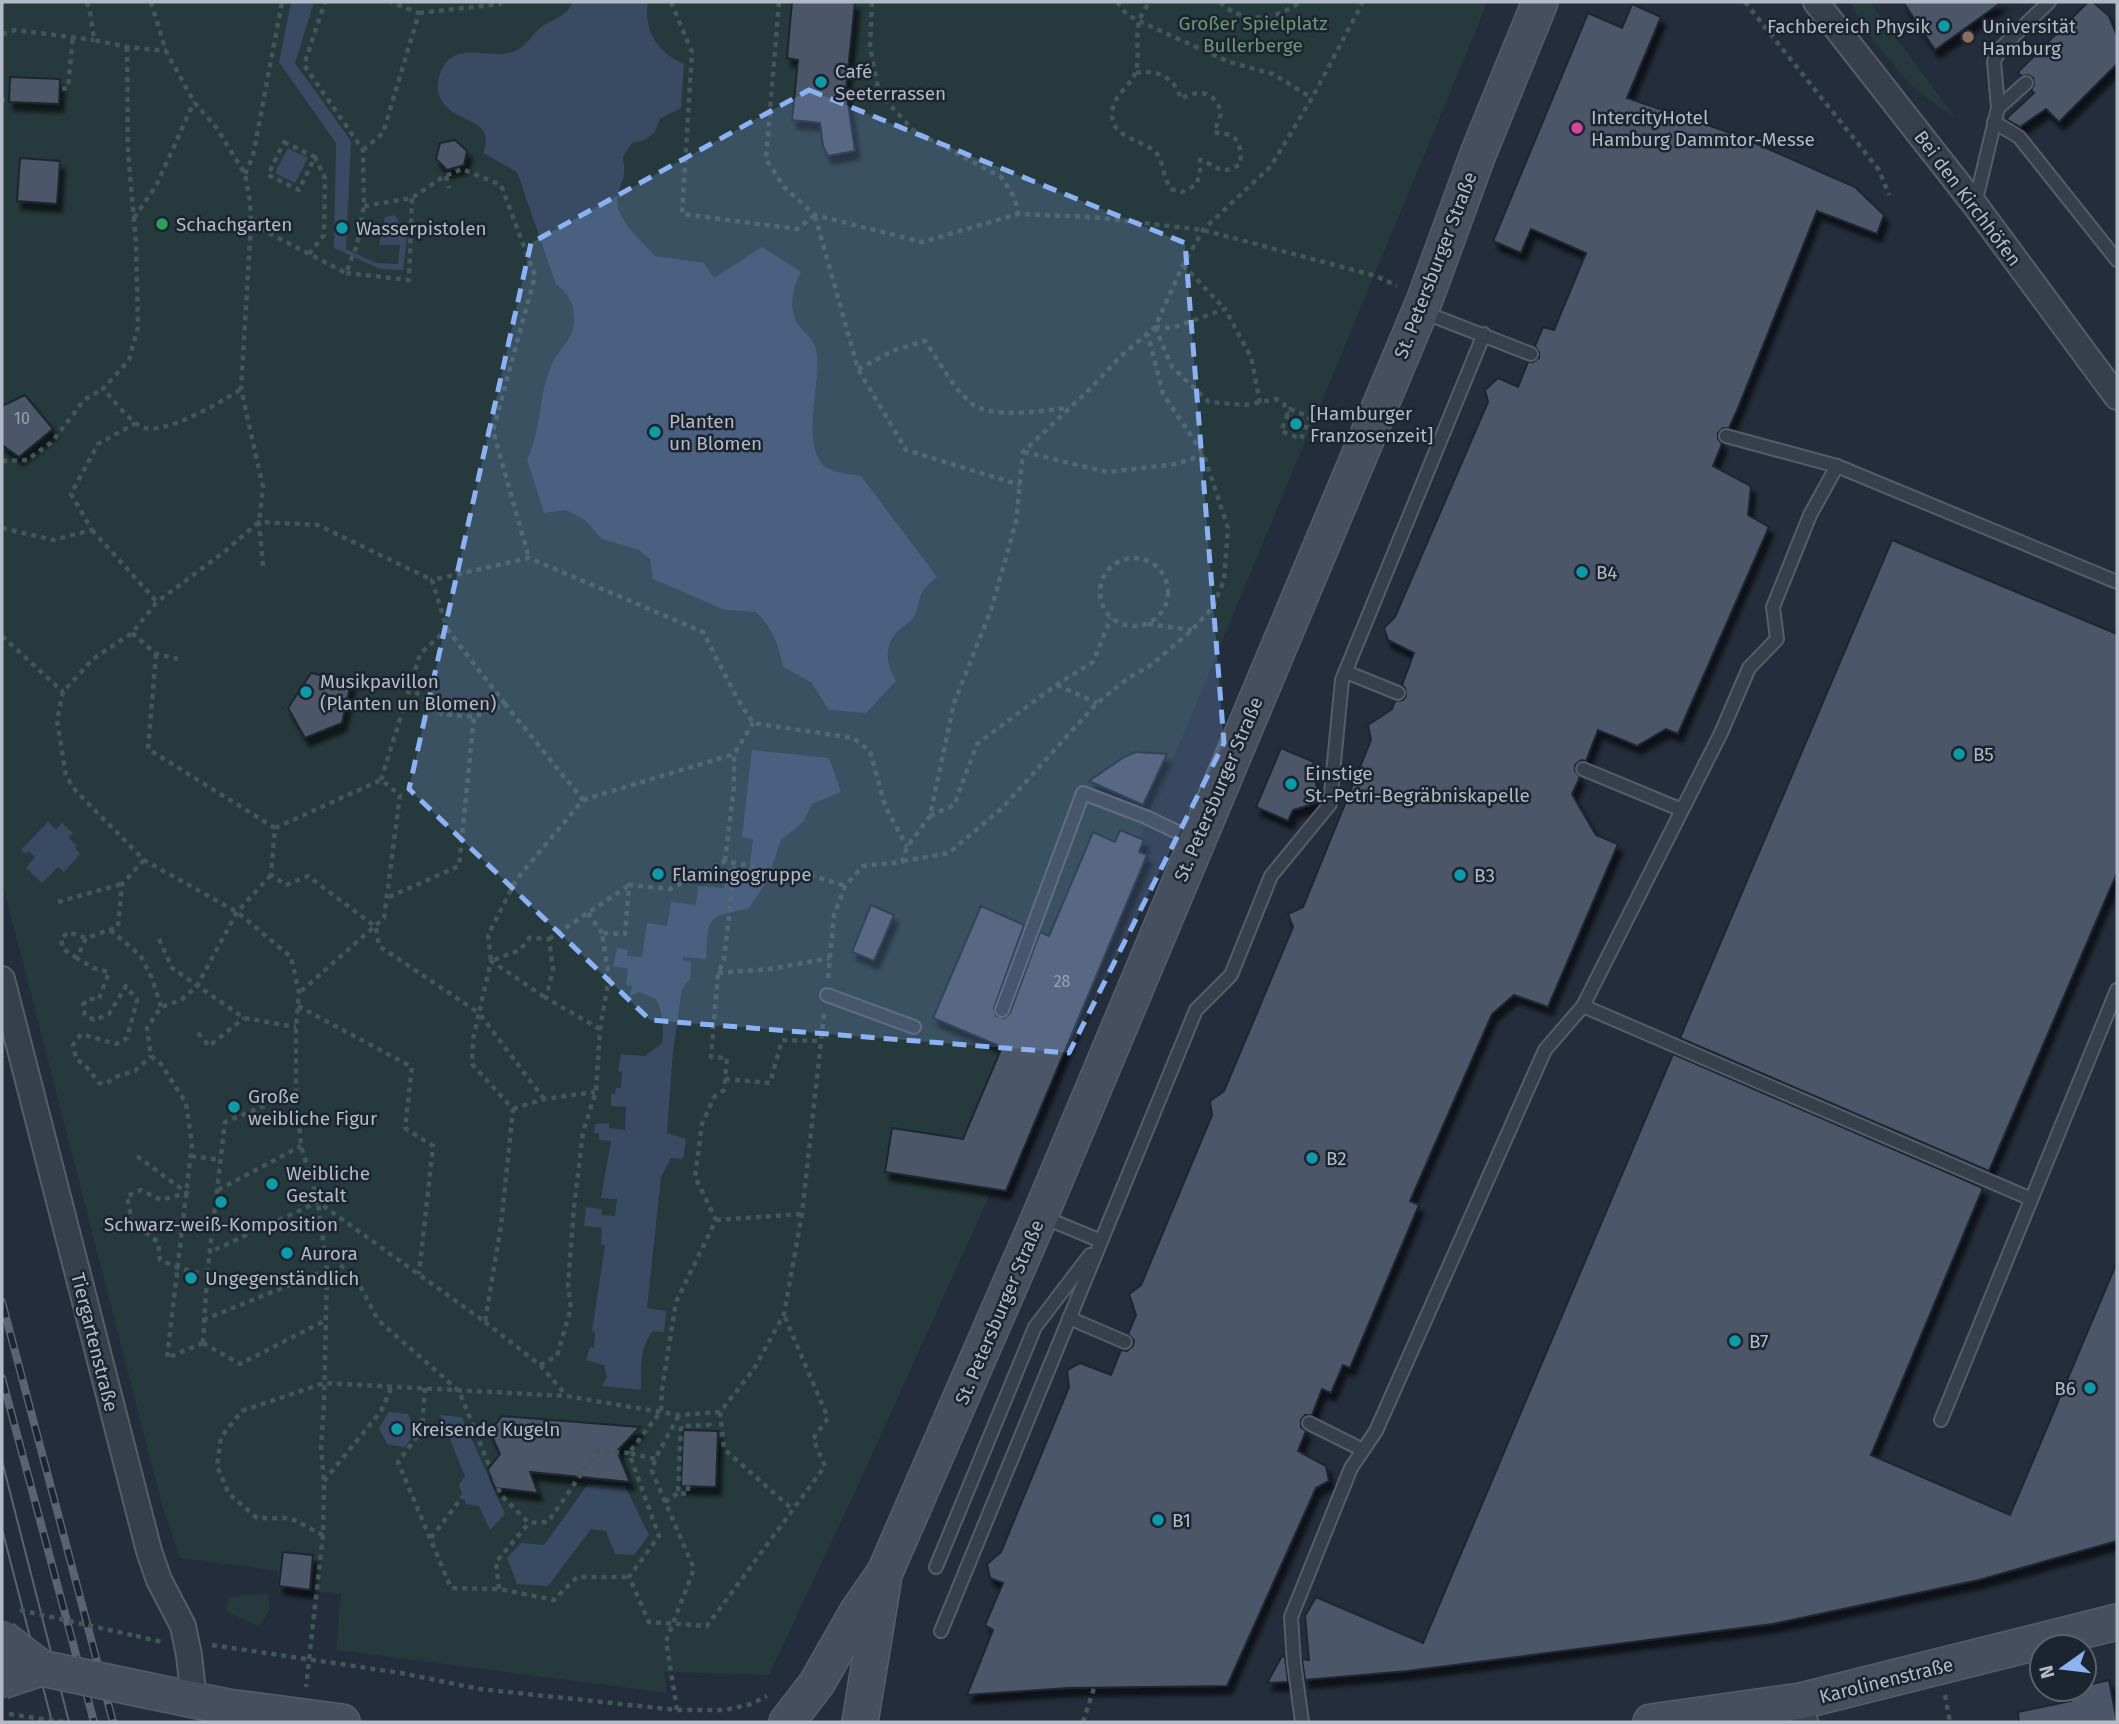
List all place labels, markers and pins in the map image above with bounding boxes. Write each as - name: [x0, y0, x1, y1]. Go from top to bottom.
- place label: Fachbereich Physik: [1767, 15, 1930, 38]
- place label: Universität Hamburg: [1982, 15, 2076, 60]
- marker: Fachbereich Physik: [1936, 18, 1952, 34]
- marker: Universität Hamburg: [1960, 29, 1976, 45]
- place label: Café Seeterrassen: [835, 60, 946, 105]
- marker: Café Seeterrassen: [813, 74, 829, 90]
- place label: IntercityHotel Hamburg Dammtor-Messe: [1591, 106, 1815, 151]
- marker: IntercityHotel Hamburg Dammtor-Messe: [1569, 120, 1585, 136]
- place label: Schachgarten: [176, 213, 292, 236]
- marker: Schachgarten: [154, 216, 170, 232]
- place label: Wasserpistolen: [356, 217, 487, 240]
- marker: Wasserpistolen: [334, 220, 350, 236]
- place label: [Hamburger Franzosenzeit]: [1310, 402, 1433, 447]
- place label: Planten un Blomen: [669, 410, 762, 455]
- marker: [Hamburger Franzosenzeit]: [1288, 416, 1304, 432]
- marker: Planten un Blomen: [647, 424, 663, 440]
- place label: B4: [1596, 561, 1617, 584]
- marker: B4: [1574, 564, 1590, 580]
- place label: Musikpavillon (Planten un Blomen): [320, 670, 496, 715]
- marker: Musikpavillon (Planten un Blomen): [298, 684, 314, 700]
- place label: B5: [1973, 743, 1994, 766]
- marker: B5: [1951, 746, 1967, 762]
- place label: Einstige St.-Petri-Begräbniskapelle: [1305, 762, 1530, 807]
- marker: Einstige St.-Petri-Begräbniskapelle: [1283, 776, 1299, 792]
- place label: Flamingogruppe: [672, 863, 812, 886]
- place label: B3: [1474, 864, 1495, 887]
- marker: Flamingogruppe: [650, 866, 666, 882]
- marker: B3: [1452, 867, 1468, 883]
- place label: Große weibliche Figur: [248, 1085, 378, 1130]
- marker: Große weibliche Figur: [226, 1099, 242, 1115]
- place label: B2: [1326, 1147, 1347, 1170]
- marker: B2: [1304, 1150, 1320, 1166]
- place label: Weibliche Gestalt: [286, 1162, 370, 1207]
- marker: Weibliche Gestalt: [264, 1176, 280, 1192]
- marker: Schwarz-weiß-Komposition: [213, 1194, 229, 1210]
- place label: Schwarz-weiß-Komposition: [104, 1213, 338, 1236]
- place label: Aurora: [301, 1242, 358, 1265]
- marker: Aurora: [279, 1245, 295, 1261]
- place label: Ungegenständlich: [205, 1267, 359, 1290]
- marker: Ungegenständlich: [183, 1270, 199, 1286]
- place label: B7: [1749, 1330, 1768, 1353]
- marker: B7: [1727, 1333, 1743, 1349]
- place label: B6: [2054, 1377, 2076, 1400]
- marker: B6: [2082, 1380, 2098, 1396]
- place label: Kreisende Kugeln: [411, 1418, 561, 1441]
- marker: Kreisende Kugeln: [389, 1421, 405, 1437]
- place label: B1: [1172, 1509, 1191, 1532]
- marker: B1: [1150, 1512, 1166, 1528]

